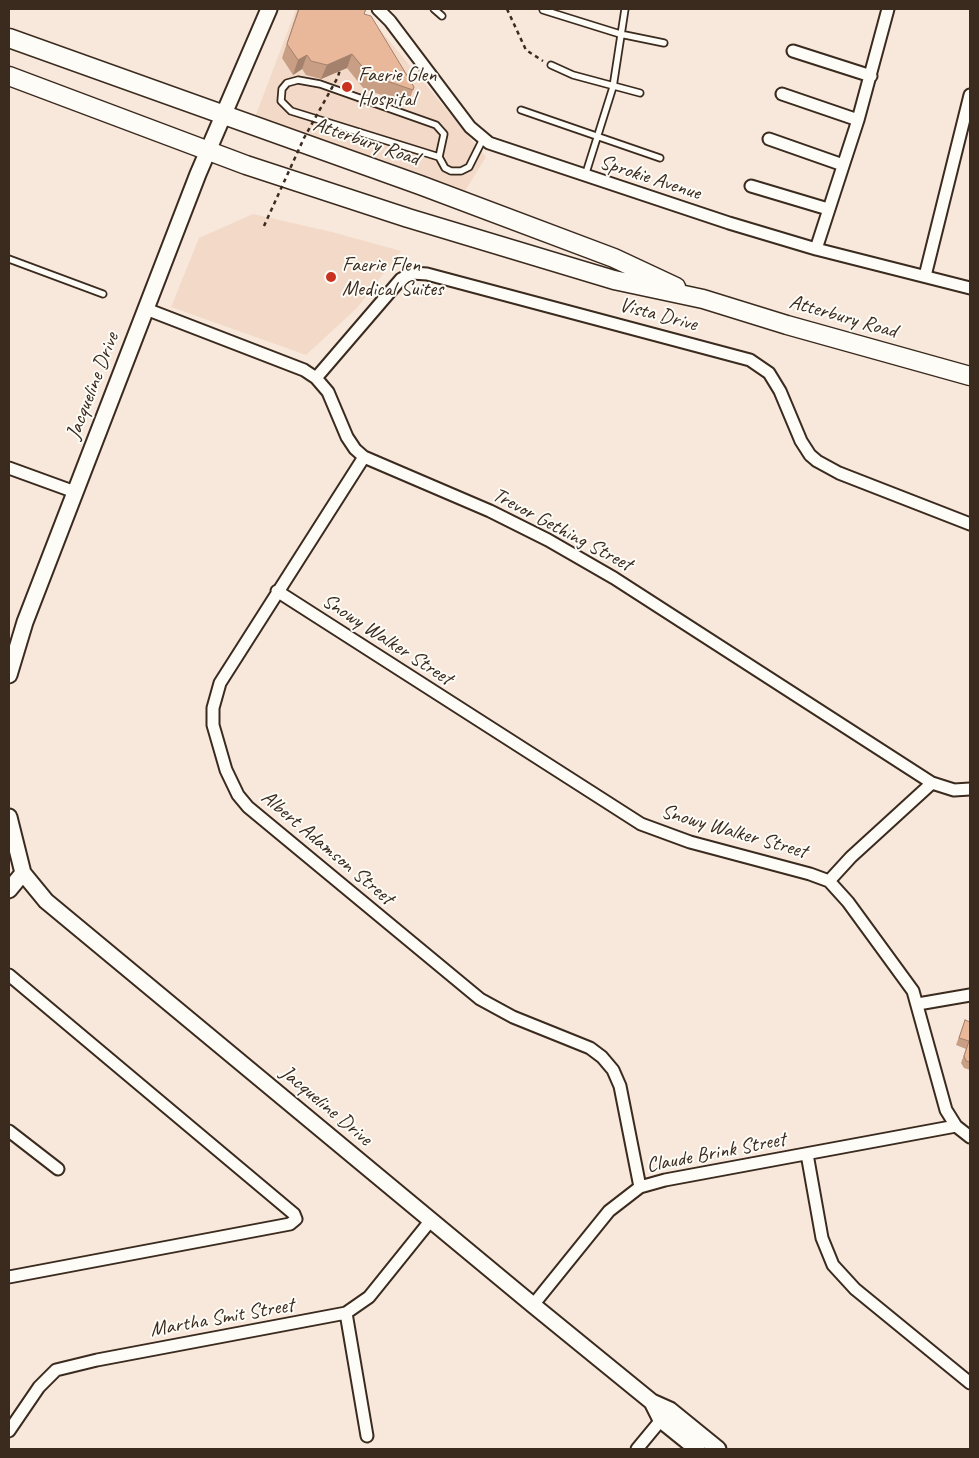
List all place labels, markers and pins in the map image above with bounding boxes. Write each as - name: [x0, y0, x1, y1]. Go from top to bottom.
- place label: Faerie Glen Hospital: [358, 62, 437, 112]
- marker: Faerie Glen Hospital: [340, 80, 354, 94]
- place label: Faerie Flen Medical Suites: [342, 252, 443, 302]
- marker: Faerie Flen Medical Suites: [324, 270, 338, 284]

